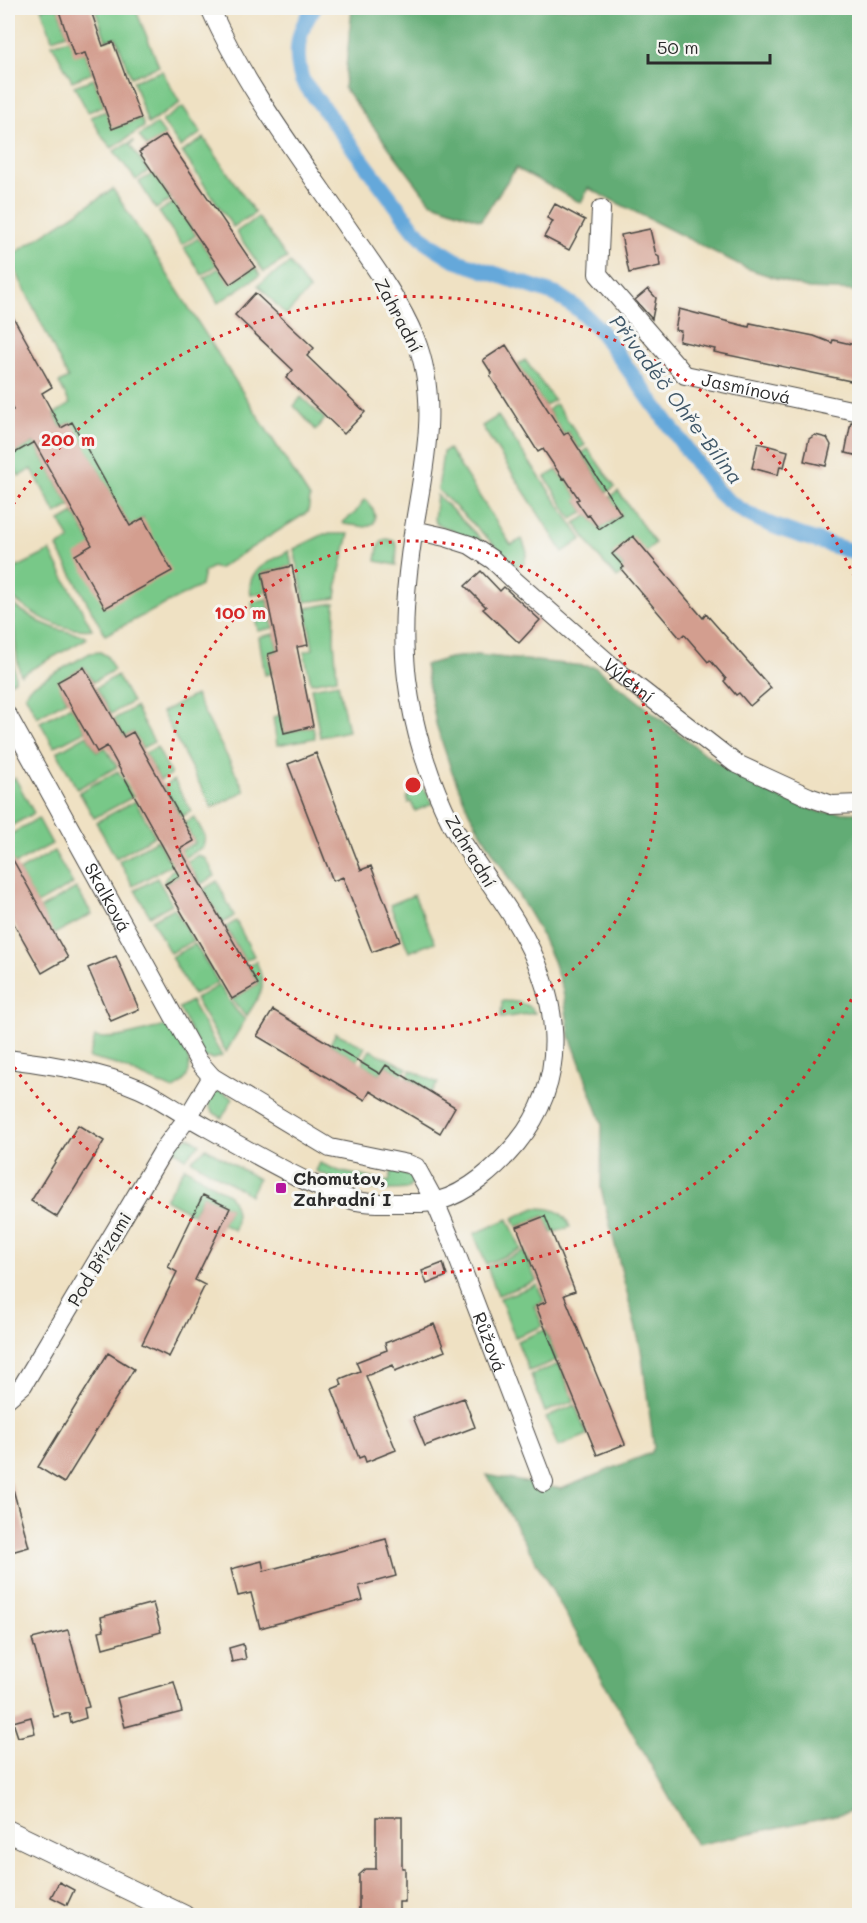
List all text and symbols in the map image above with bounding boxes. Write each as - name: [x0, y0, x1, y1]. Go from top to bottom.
- scale bar: [648, 27, 770, 65]
- text: 50 m: [657, 35, 699, 59]
- street label: Zahradní: [369, 274, 429, 356]
- water label: Přivaděč Ohře-Bílina: [605, 309, 749, 489]
- street label: Jasmínová: [699, 367, 793, 409]
- text: 200 m: [41, 427, 95, 451]
- text: 100 m: [214, 600, 266, 624]
- street label: Výletní: [598, 652, 660, 708]
- centre of rings: [403, 775, 423, 795]
- street label: Zahradní: [440, 810, 502, 892]
- street label: Skalková: [79, 858, 137, 936]
- place label: Chomutov, Zahradní I: [293, 1166, 391, 1211]
- marker: Chomutov, Zahradní I: [274, 1181, 288, 1195]
- street label: Pod Břízami: [61, 1207, 137, 1311]
- street label: Růžová: [468, 1309, 512, 1375]

